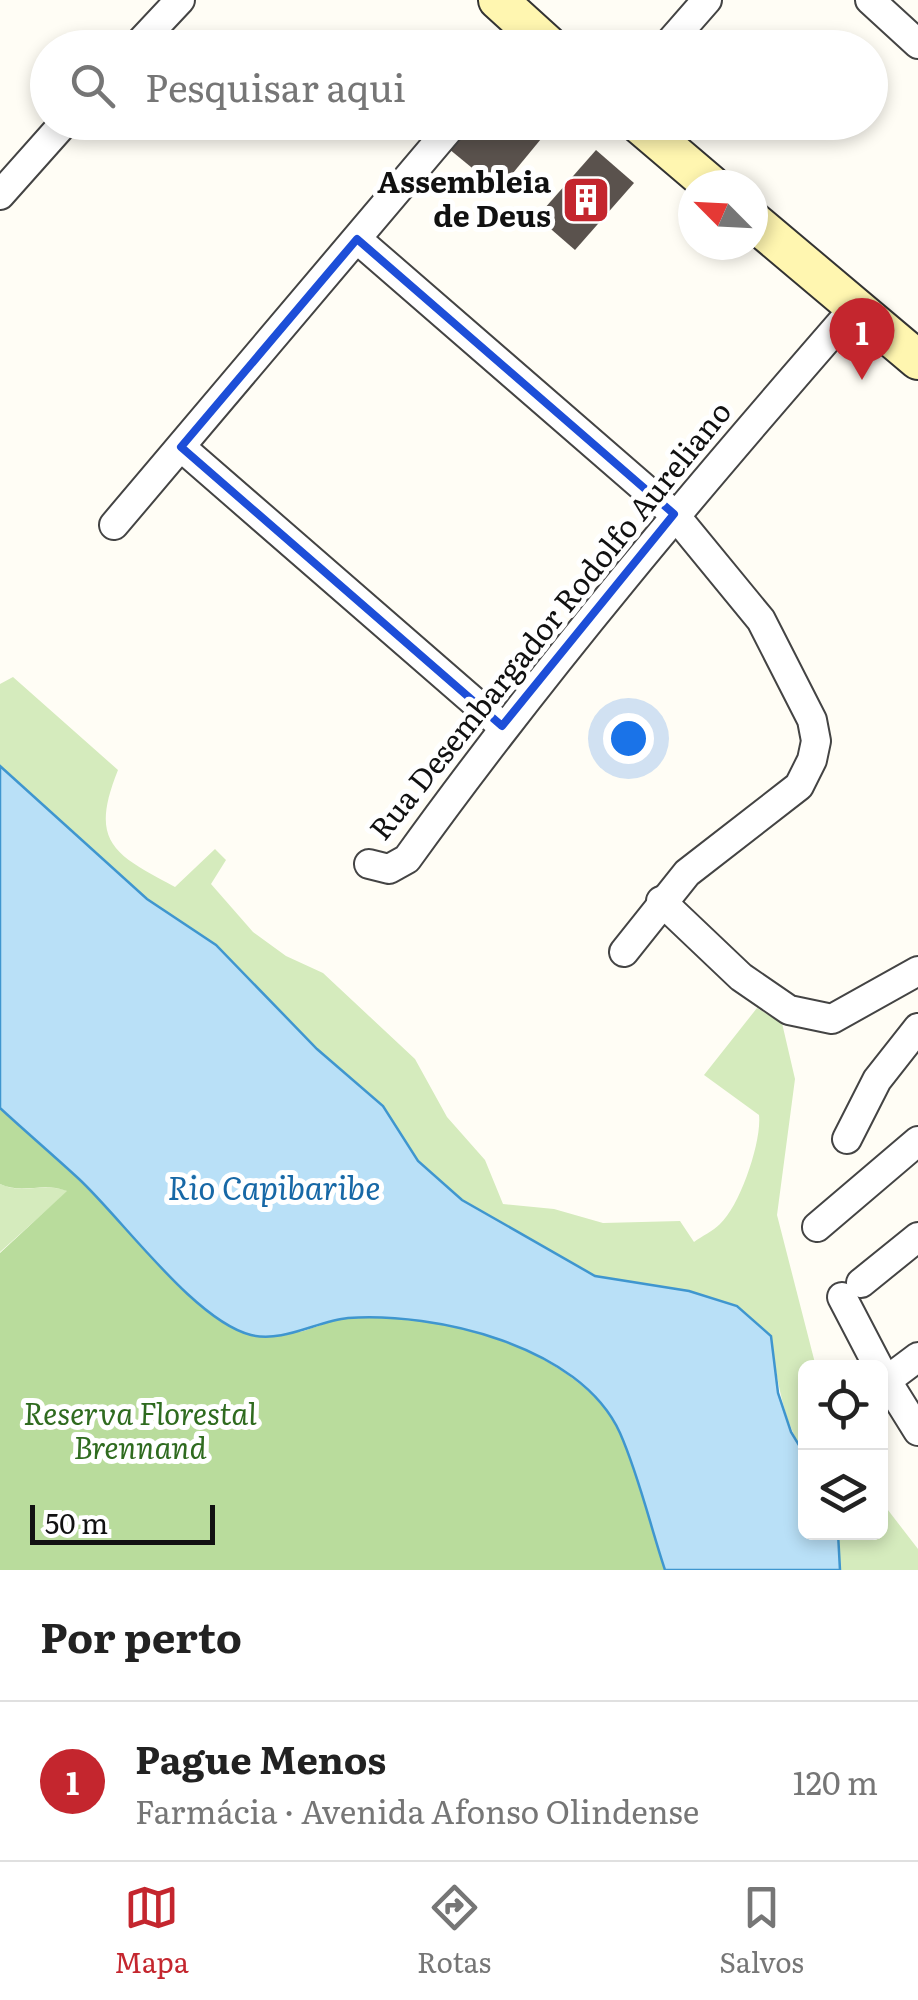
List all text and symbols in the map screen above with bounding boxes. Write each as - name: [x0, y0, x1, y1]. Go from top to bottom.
- search box: [30, 30, 888, 140]
- text: Pesquisar aqui: [145, 57, 406, 114]
- icon: search: [65, 58, 120, 113]
- place label: Assembleia de Deus: [377, 158, 552, 236]
- north arrow: [678, 170, 768, 260]
- building icon: Assembleia de Deus: [560, 174, 612, 226]
- pin: 1: [830, 298, 894, 380]
- street label: Rua Desembargador Rodolfo Aureliano: [357, 390, 740, 848]
- your location: [603, 713, 654, 764]
- water label: Rio Capibaribe: [168, 1162, 380, 1210]
- map controls: [798, 1360, 888, 1540]
- button: locate: [798, 1360, 888, 1450]
- park label: Reserva Florestal Brennand: [23, 1390, 257, 1468]
- button: layers: [798, 1450, 888, 1540]
- scale bar: [30, 1500, 215, 1544]
- text: 50 m: [45, 1501, 108, 1543]
- text: Por perto: [40, 1604, 242, 1666]
- text: Pague Menos: [135, 1729, 386, 1786]
- text: 1: [66, 1757, 79, 1805]
- text: 120 m: [793, 1757, 878, 1805]
- text: Farmácia · Avenida Afonso Olindense: [135, 1786, 699, 1834]
- tab: Mapa: [114, 1880, 189, 1982]
- tab: Rotas: [417, 1880, 491, 1982]
- tab: Salvos: [719, 1880, 804, 1982]

